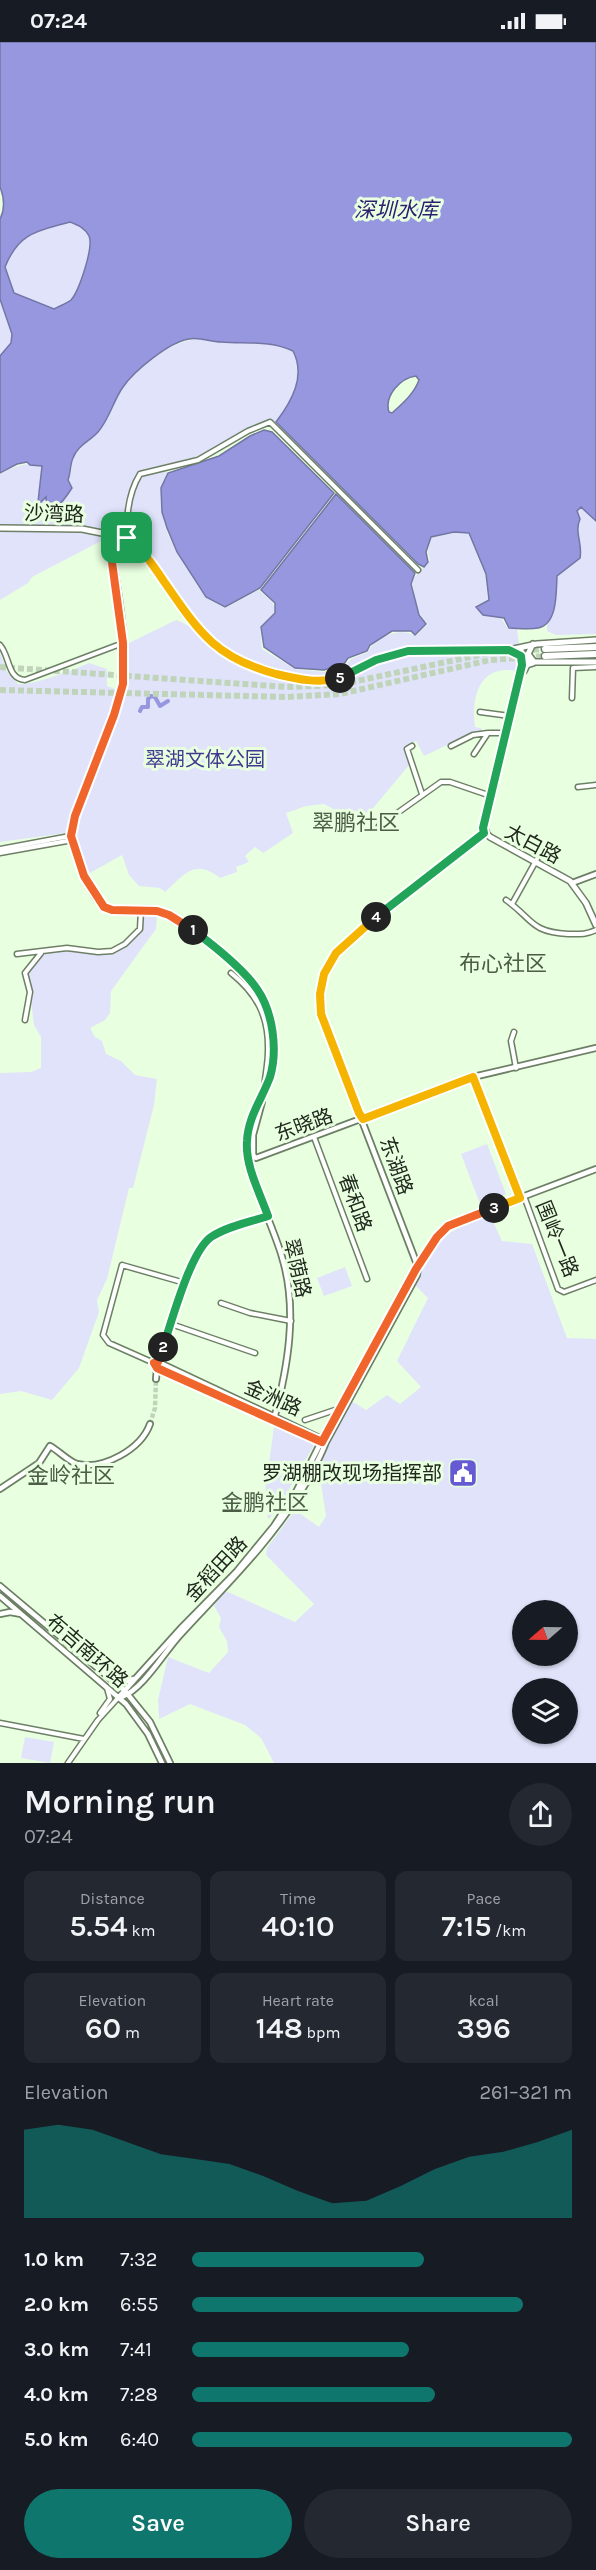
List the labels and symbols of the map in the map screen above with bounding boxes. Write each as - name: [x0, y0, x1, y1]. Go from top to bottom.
- water label: 深圳水库: [354, 198, 441, 222]
- street label: 沙湾路: [24, 501, 84, 527]
- pin: [101, 512, 152, 563]
- pin: 5: [325, 663, 355, 693]
- park label: 翠湖文体公园: [145, 748, 265, 771]
- district label: 翠鹏社区: [312, 810, 400, 836]
- street label: 太白路: [501, 820, 565, 868]
- pin: 4: [361, 902, 391, 932]
- pin: 1: [178, 915, 208, 945]
- district label: 布心社区: [459, 951, 547, 977]
- street label: 东晓路: [272, 1104, 336, 1146]
- street label: 东湖路: [375, 1134, 417, 1198]
- street label: 春和路: [334, 1171, 376, 1235]
- pin: 3: [479, 1193, 509, 1223]
- street label: 围岭一路: [531, 1198, 583, 1280]
- street label: 翠荫路: [279, 1236, 315, 1300]
- pin: 2: [148, 1332, 178, 1362]
- street label: 金洲路: [241, 1375, 305, 1421]
- public building icon: 罗湖棚改现场指挥部: [447, 1457, 479, 1489]
- place label: 罗湖棚改现场指挥部: [262, 1462, 442, 1485]
- district label: 金岭社区: [27, 1463, 115, 1489]
- district label: 金鹏社区: [221, 1490, 309, 1516]
- street label: 金稻田路: [180, 1532, 252, 1606]
- north arrow: [512, 1600, 578, 1666]
- street label: 布吉南环路: [42, 1610, 132, 1692]

